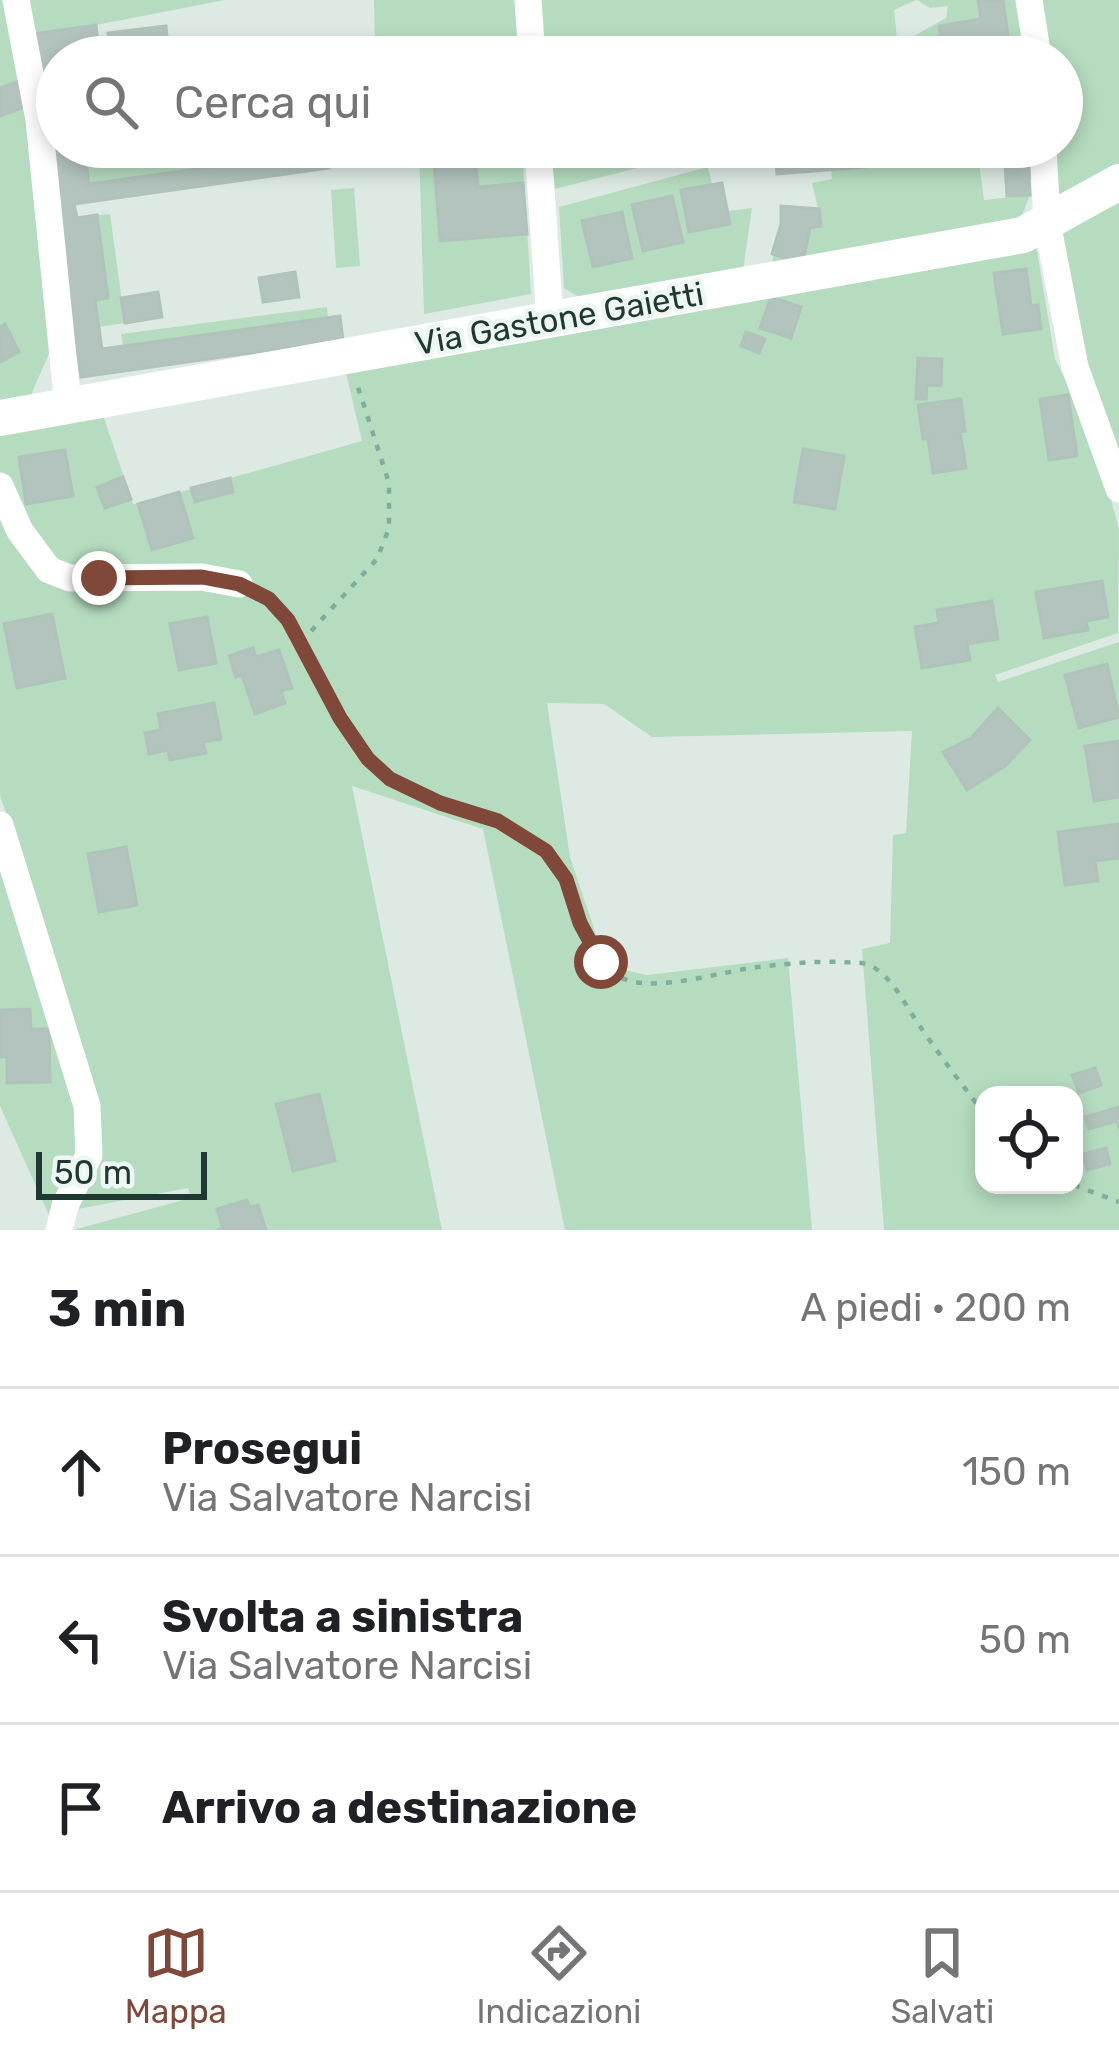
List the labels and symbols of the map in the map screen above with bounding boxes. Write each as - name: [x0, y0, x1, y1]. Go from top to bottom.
- street label: Via Gastone Gaietti: [412, 274, 707, 363]
- route end: [72, 551, 126, 605]
- route start: [574, 935, 628, 989]
- scale bar: [36, 1146, 207, 1199]

